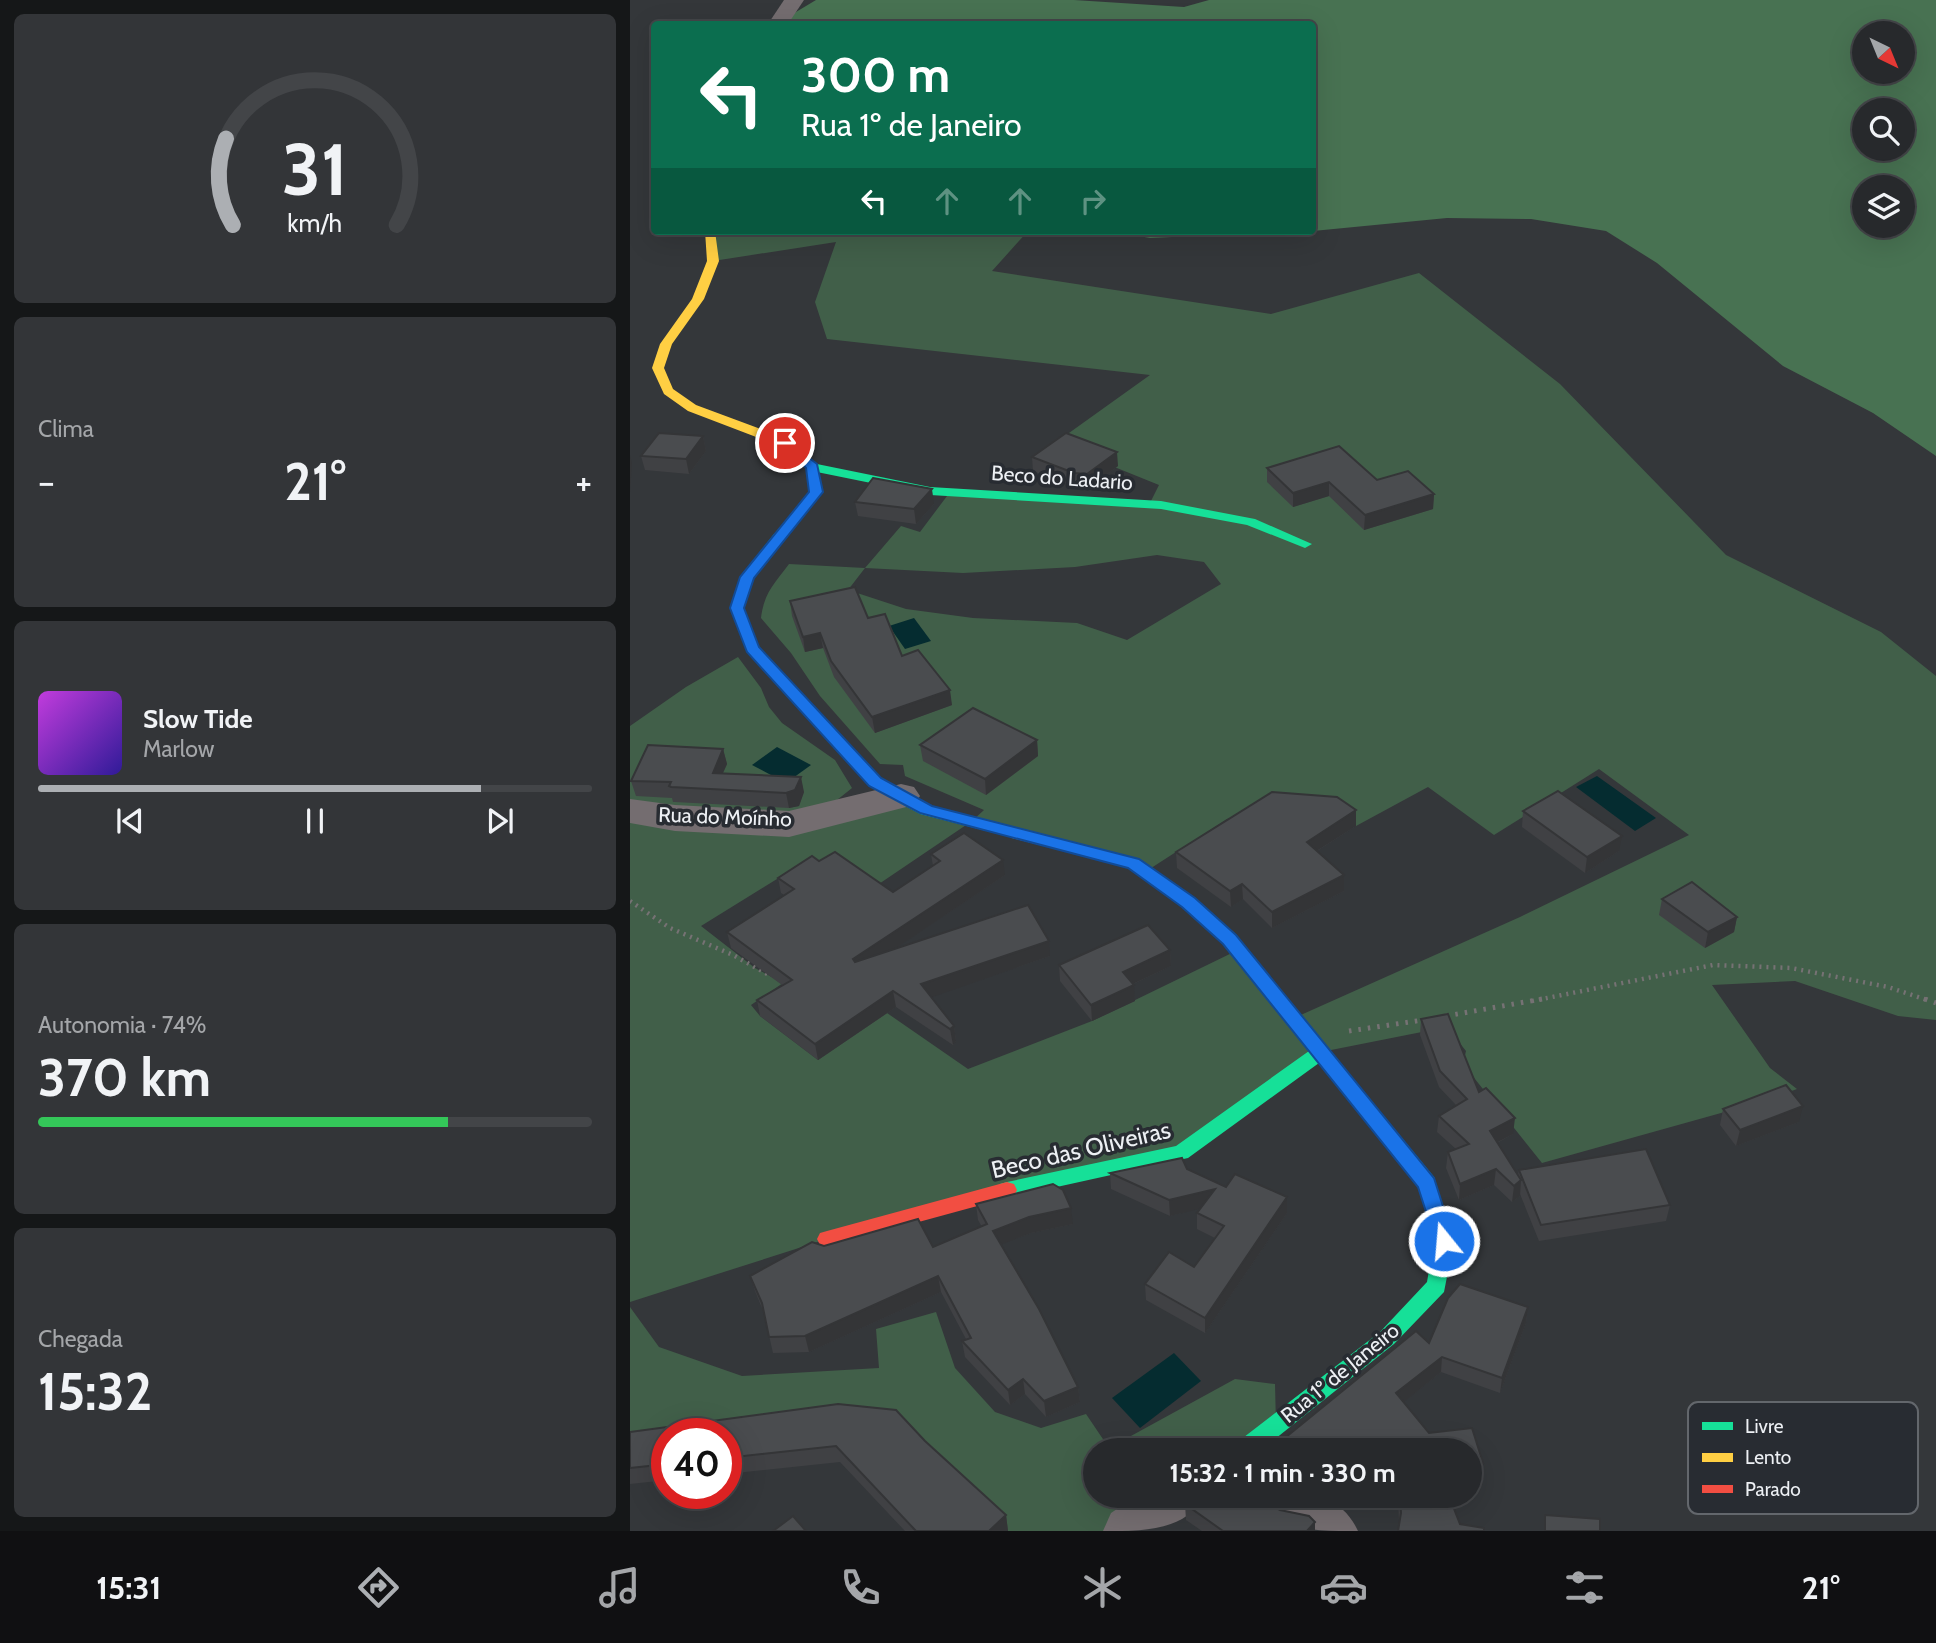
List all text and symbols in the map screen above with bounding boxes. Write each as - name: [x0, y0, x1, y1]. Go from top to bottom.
- north arrow: [1852, 21, 1914, 84]
- map controls: [1852, 21, 1915, 238]
- text: 300 m: [801, 45, 950, 104]
- icon: left: [686, 49, 777, 140]
- button: search: [1852, 98, 1915, 161]
- text: Rua 1º de Janeiro: [801, 105, 1022, 144]
- text: 31: [282, 125, 348, 213]
- button: layers: [1852, 175, 1915, 238]
- icon: left: [855, 182, 893, 220]
- icon: ahead: [928, 182, 966, 220]
- icon: ahead: [1001, 182, 1039, 220]
- icon: right: [1074, 182, 1112, 220]
- text: km/h: [288, 208, 342, 238]
- pin: [755, 413, 815, 473]
- text: Clima: [38, 415, 94, 443]
- icon: arrive: [766, 424, 804, 462]
- text: 21°: [284, 450, 346, 513]
- text: −: [38, 458, 55, 505]
- text: +: [575, 458, 592, 505]
- street label: Beco do Ladario: [990, 460, 1134, 495]
- text: Slow Tide: [143, 703, 253, 735]
- text: Marlow: [143, 735, 214, 763]
- icon: previous: [111, 802, 149, 840]
- icon: pause: [296, 802, 334, 840]
- icon: next: [481, 802, 519, 840]
- street label: Rua do Moínho: [658, 802, 792, 831]
- text: Autonomia · 74%: [38, 1011, 206, 1039]
- text: 370 km: [38, 1046, 211, 1109]
- street label: Beco das Oliveiras: [988, 1115, 1173, 1184]
- position arrow: [1407, 1204, 1481, 1278]
- street label: Rua 1º de Janeiro: [1276, 1317, 1404, 1428]
- text: Chegada: [38, 1325, 123, 1353]
- text: 15:32: [38, 1360, 152, 1423]
- legend: [1688, 1402, 1918, 1514]
- text: Livre: [1745, 1415, 1784, 1438]
- speed limit sign: 40: [651, 1418, 742, 1509]
- text: Lento: [1745, 1446, 1791, 1469]
- text: 15:32 · 1 min · 330 m: [1169, 1457, 1396, 1489]
- text: Parado: [1745, 1478, 1801, 1501]
- icon: directions: [354, 1563, 403, 1612]
- icon: music: [595, 1563, 644, 1612]
- icon: phone: [836, 1563, 885, 1612]
- icon: climate: [1078, 1563, 1127, 1612]
- icon: car: [1319, 1563, 1368, 1612]
- icon: filters: [1560, 1563, 1609, 1612]
- text: 15:31: [96, 1568, 161, 1607]
- text: 21°: [1802, 1568, 1840, 1607]

